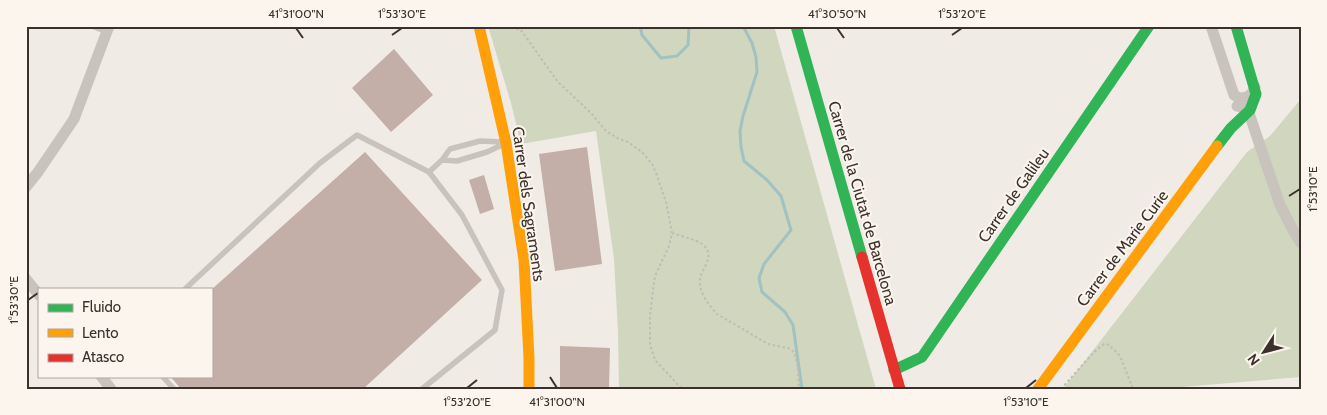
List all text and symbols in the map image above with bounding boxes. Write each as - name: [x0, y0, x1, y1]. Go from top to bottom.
- text: 41°31'00"N: [268, 6, 324, 21]
- text: 1°53'30"E: [378, 6, 426, 21]
- text: 41°30'50"N: [808, 6, 866, 21]
- text: 1°53'20"E: [938, 6, 986, 21]
- street label: Carrer de la Ciutat de Barcelona: [824, 99, 901, 308]
- street label: Carrer dels Sagraments: [508, 125, 549, 283]
- street label: Carrer de Galileu: [974, 144, 1053, 246]
- text: 1°53'10"E: [1305, 166, 1320, 212]
- street label: Carrer de Marie Curie: [1073, 187, 1172, 310]
- text: 1°53'30"E: [6, 276, 21, 324]
- legend: [38, 288, 212, 378]
- text: Fluido: [82, 298, 121, 316]
- text: Lento: [82, 324, 119, 342]
- north arrow: [1240, 328, 1290, 378]
- text: Atasco: [82, 348, 124, 366]
- text: N: [1243, 350, 1264, 369]
- text: 1°53'20"E: [443, 394, 491, 409]
- text: 41°31'00"N: [529, 394, 585, 409]
- text: 1°53'10"E: [1003, 394, 1049, 409]

